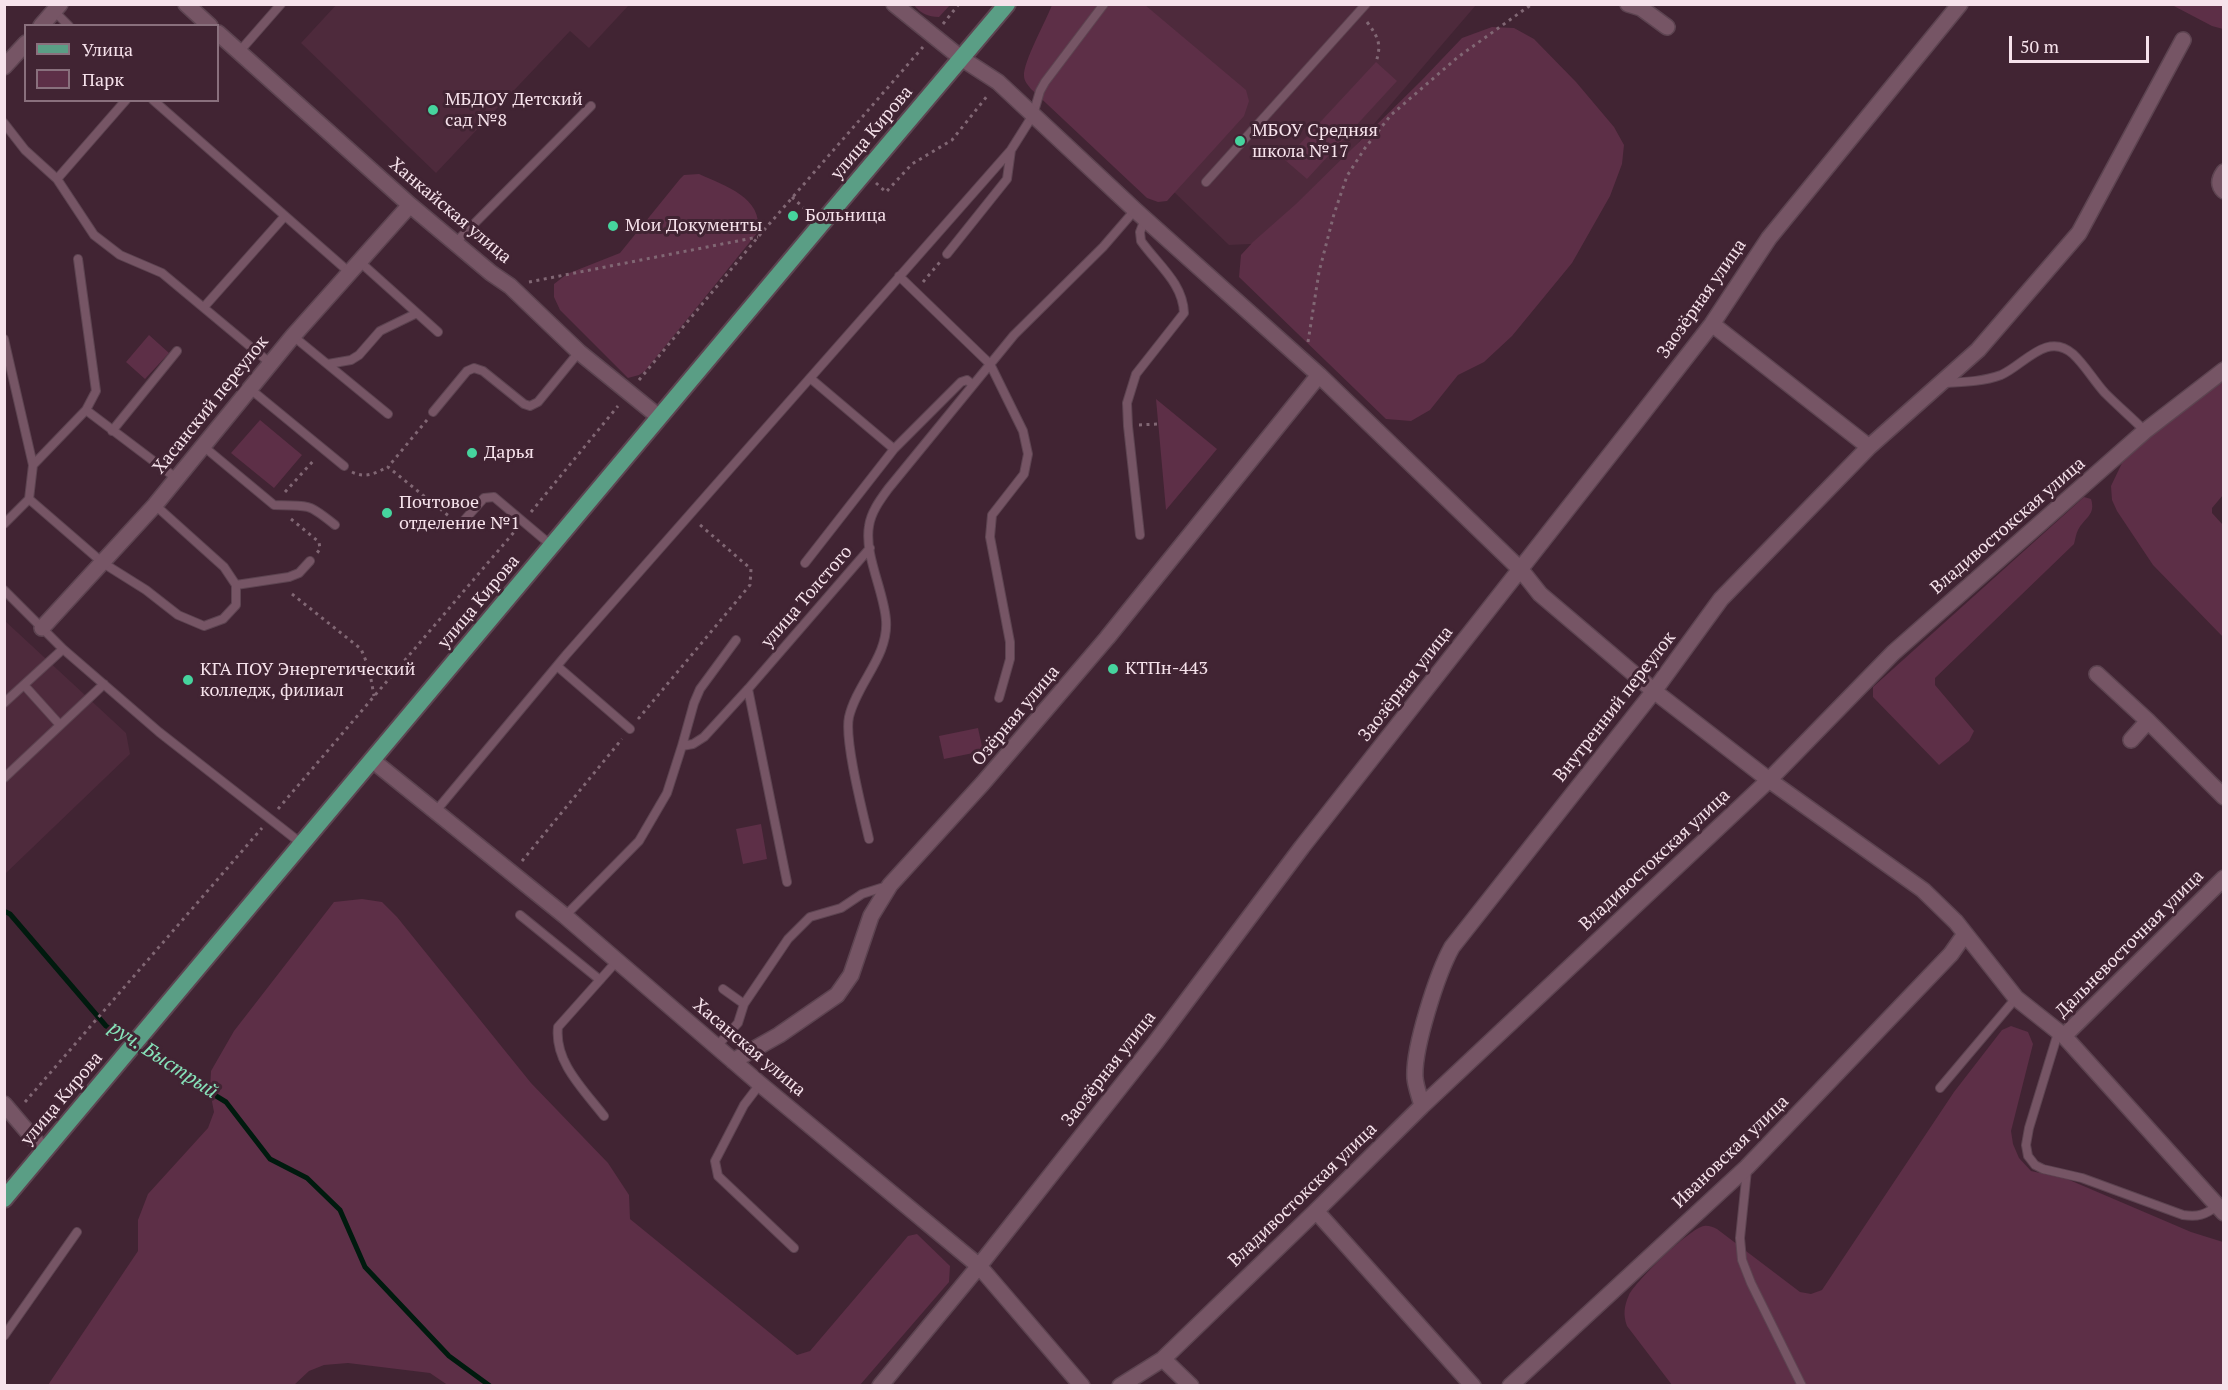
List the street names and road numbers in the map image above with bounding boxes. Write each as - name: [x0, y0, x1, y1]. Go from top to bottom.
- street label: улица Кирова: [827, 82, 917, 184]
- street label: Ханкайская улица: [385, 154, 515, 268]
- street label: Заозёрная улица: [1653, 235, 1751, 363]
- street label: Хасанский переулок: [149, 332, 273, 478]
- street label: Владивостокская улица: [1926, 453, 2090, 599]
- street label: улица Толстого: [757, 542, 857, 652]
- street label: улица Кирова: [434, 551, 524, 653]
- street label: Заозёрная улица: [1354, 622, 1458, 746]
- street label: Внутренний переулок: [1550, 627, 1680, 787]
- street label: Озёрная улица: [968, 661, 1064, 771]
- street label: Владивостокская улица: [1575, 785, 1735, 935]
- street label: Дальневосточная улица: [2052, 866, 2208, 1022]
- street label: Хасанская улица: [688, 995, 810, 1101]
- street label: Заозёрная улица: [1057, 1007, 1161, 1131]
- street label: улица Кирова: [17, 1048, 107, 1150]
- street label: Ивановская улица: [1668, 1091, 1794, 1213]
- street label: Владивостокская улица: [1224, 1118, 1382, 1272]

